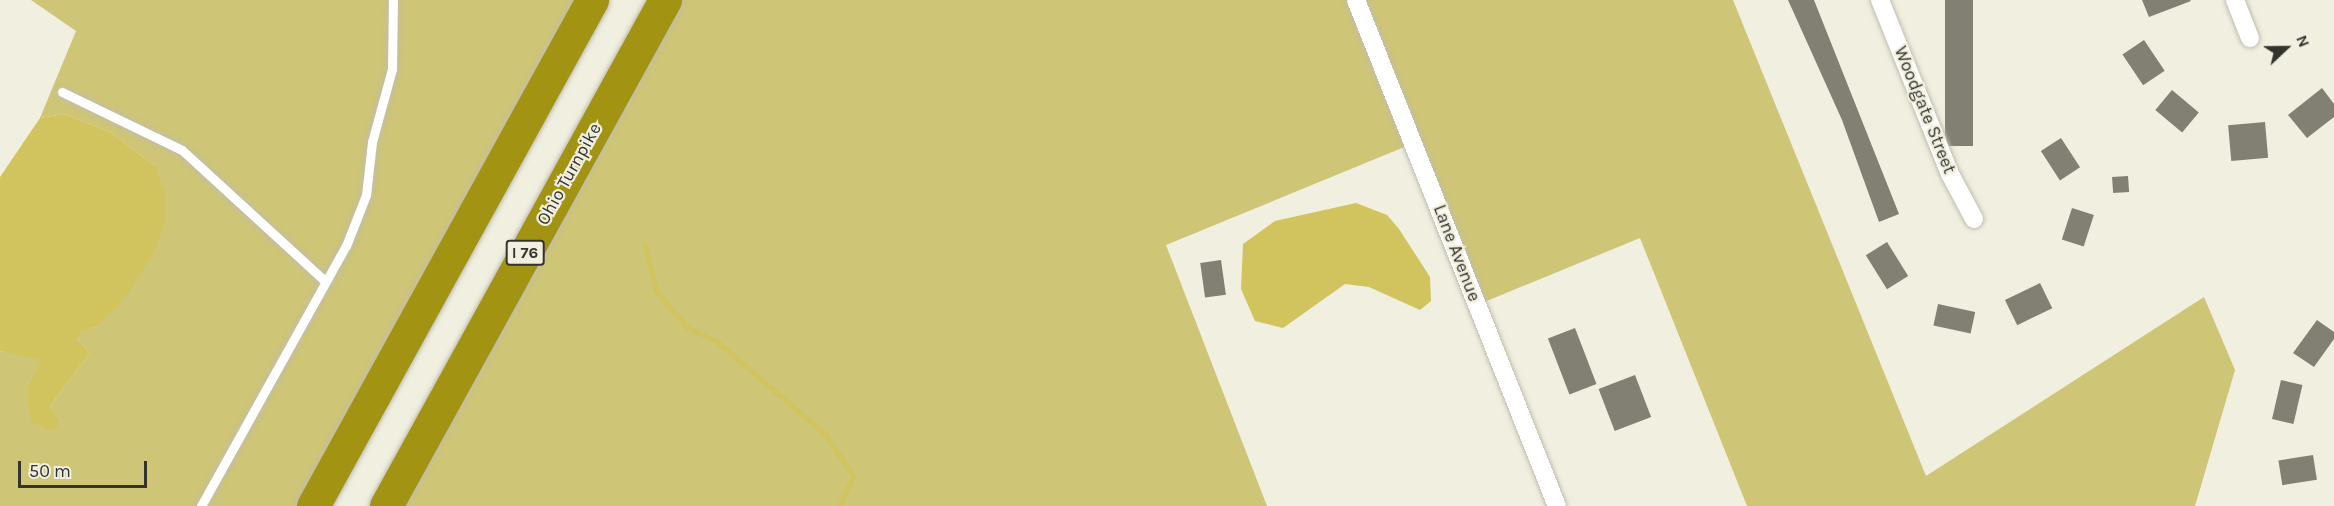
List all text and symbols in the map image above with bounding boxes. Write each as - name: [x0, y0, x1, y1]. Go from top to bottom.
- north arrow: [2256, 18, 2316, 78]
- text: N: [2292, 32, 2314, 50]
- street label: Woodgate Street: [1890, 43, 1960, 177]
- street label: Ohio Turnpike: [532, 119, 606, 229]
- street label: Lane Avenue: [1429, 202, 1485, 304]
- road number: I 76: [506, 240, 544, 266]
- scale bar: [21, 449, 150, 487]
- text: 50 m: [29, 460, 71, 482]

